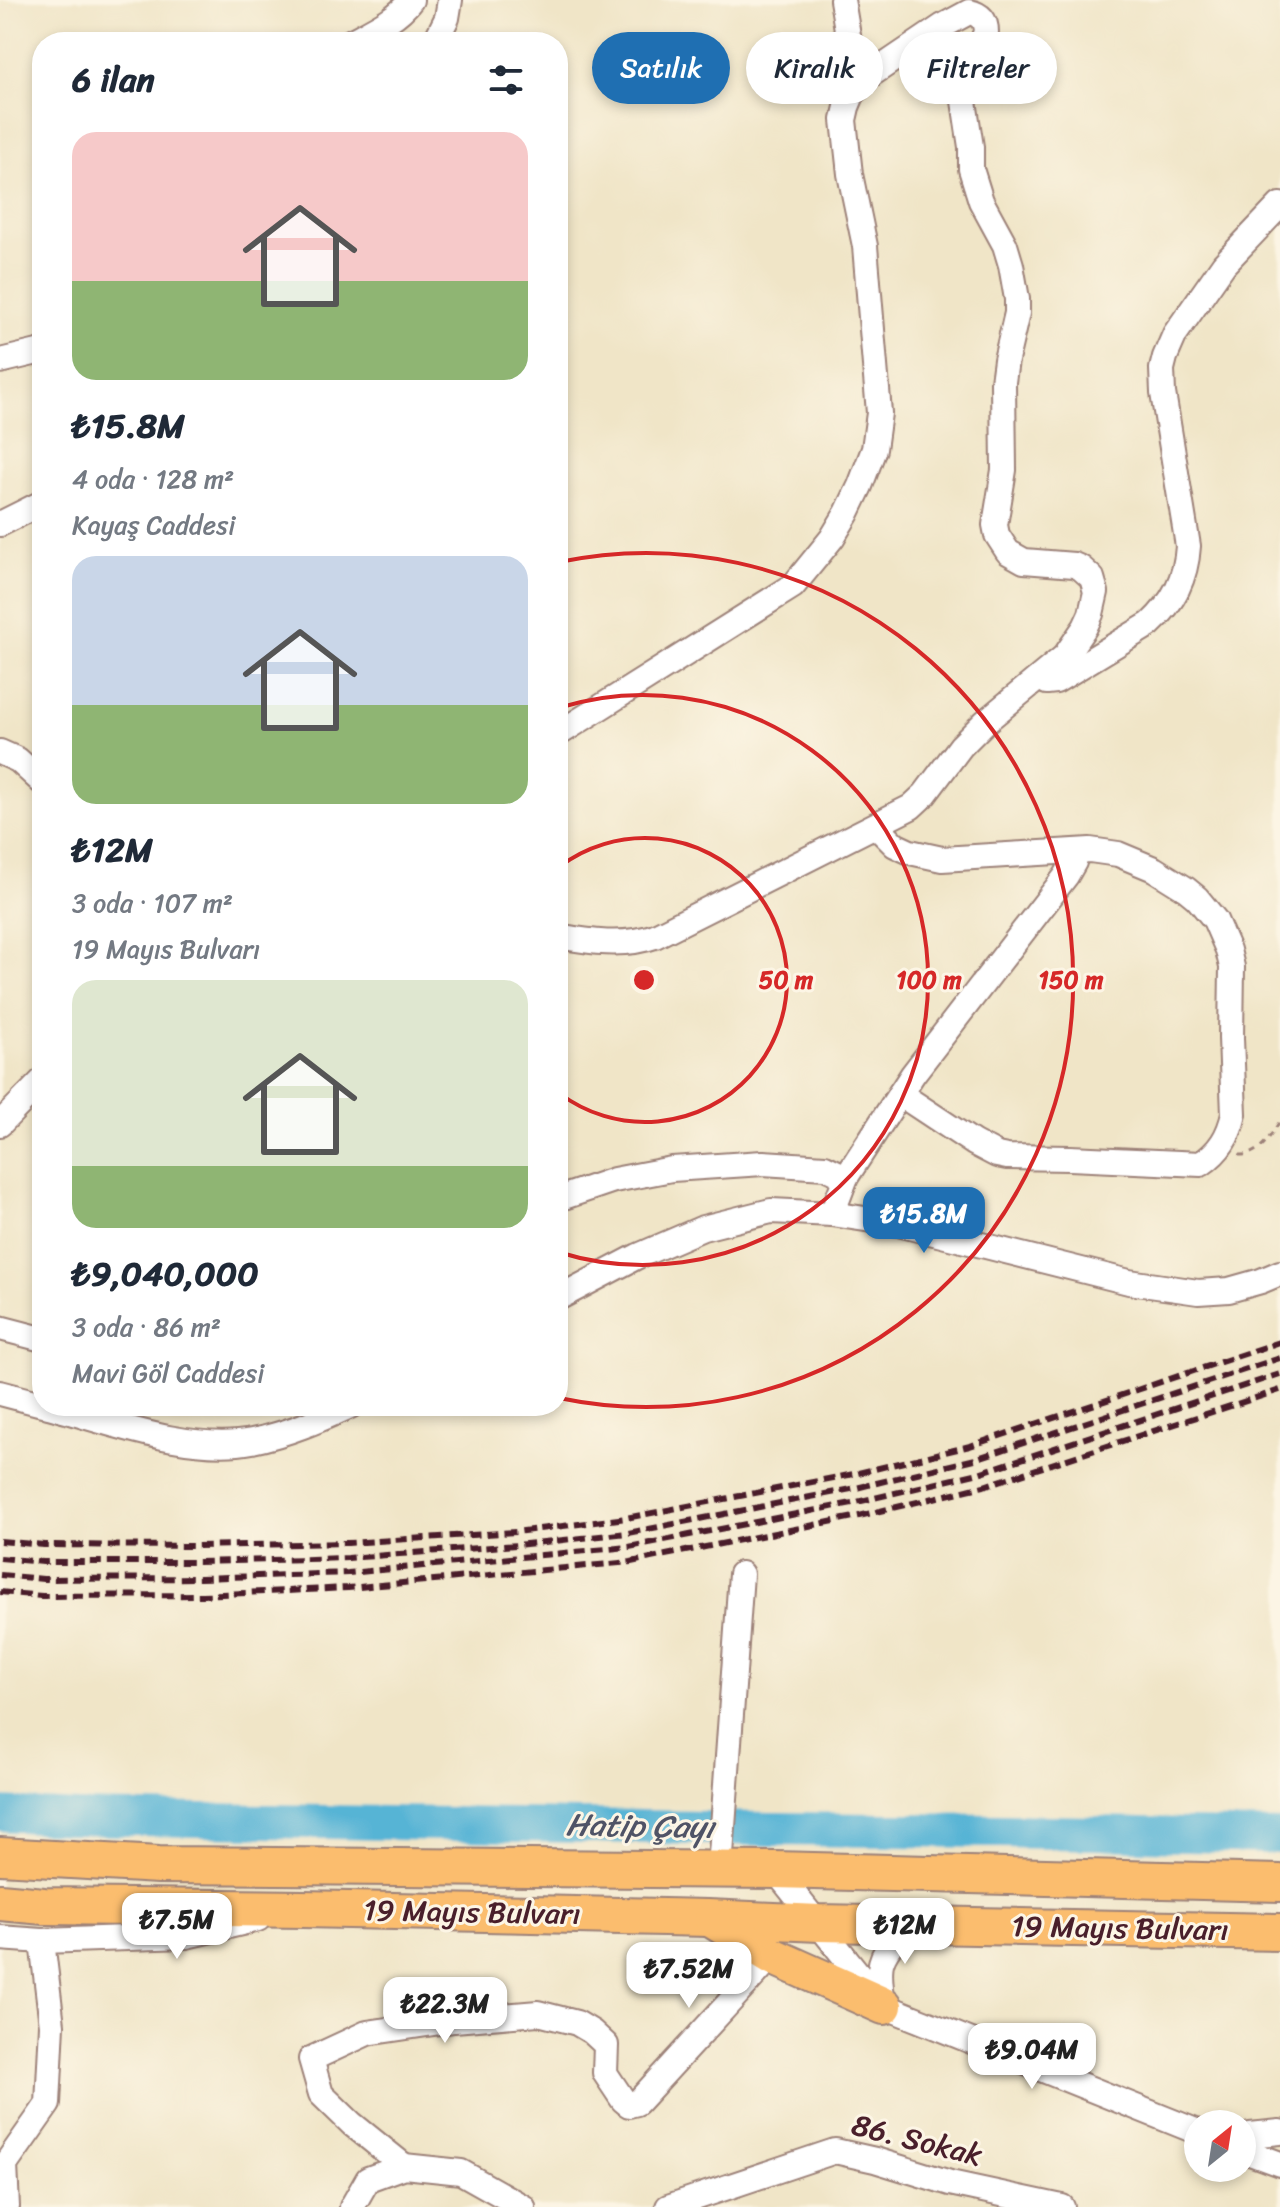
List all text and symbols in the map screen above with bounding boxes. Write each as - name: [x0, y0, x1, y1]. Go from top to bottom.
- chip: Satılık: [592, 32, 730, 104]
- chip: Kiralık: [746, 32, 883, 104]
- chip: Filtreler: [899, 32, 1057, 104]
- text: 6 ilan: [72, 50, 155, 110]
- icon: filters: [484, 58, 528, 102]
- icon: home: [228, 184, 372, 328]
- text: ₺15.8M: [72, 396, 185, 456]
- text: 4 oda · 128 m²: [72, 456, 234, 502]
- text: Kayaş Caddesi: [72, 502, 235, 548]
- icon: home: [228, 608, 372, 752]
- text: ₺12M: [72, 820, 153, 880]
- text: 3 oda · 107 m²: [72, 880, 233, 926]
- text: 19 Mayıs Bulvarı: [72, 926, 260, 972]
- text: 50 m: [759, 959, 814, 1001]
- text: 100 m: [896, 959, 962, 1001]
- text: 150 m: [1039, 959, 1104, 1001]
- centre of rings: [630, 966, 658, 994]
- icon: home: [228, 1032, 372, 1176]
- pin: ₺15.8M: [859, 1187, 989, 1255]
- text: ₺15.8M: [881, 1190, 967, 1236]
- text: ₺9,040,000: [72, 1244, 259, 1304]
- text: 3 oda · 86 m²: [72, 1304, 221, 1350]
- text: Mavi Göl Caddesi: [72, 1350, 264, 1396]
- water label: Hatip Çayı: [566, 1796, 718, 1856]
- street label: 19 Mayıs Bulvarı: [363, 1883, 581, 1941]
- pin: ₺7.5M: [121, 1893, 233, 1961]
- text: ₺7.5M: [140, 1896, 214, 1942]
- pin: ₺12M: [858, 1898, 952, 1966]
- street label: 19 Mayıs Bulvarı: [1011, 1899, 1229, 1957]
- text: ₺12M: [874, 1901, 936, 1947]
- pin: ₺7.52M: [624, 1942, 754, 2010]
- text: ₺7.52M: [644, 1945, 734, 1991]
- pin: ₺22.3M: [380, 1977, 510, 2045]
- text: ₺22.3M: [401, 1980, 489, 2026]
- pin: ₺9.04M: [967, 2023, 1097, 2091]
- text: ₺9.04M: [986, 2026, 1078, 2072]
- street label: 86. Sokak: [846, 2098, 988, 2182]
- north arrow: [1184, 2110, 1256, 2182]
- map controls: [1184, 2110, 1256, 2182]

